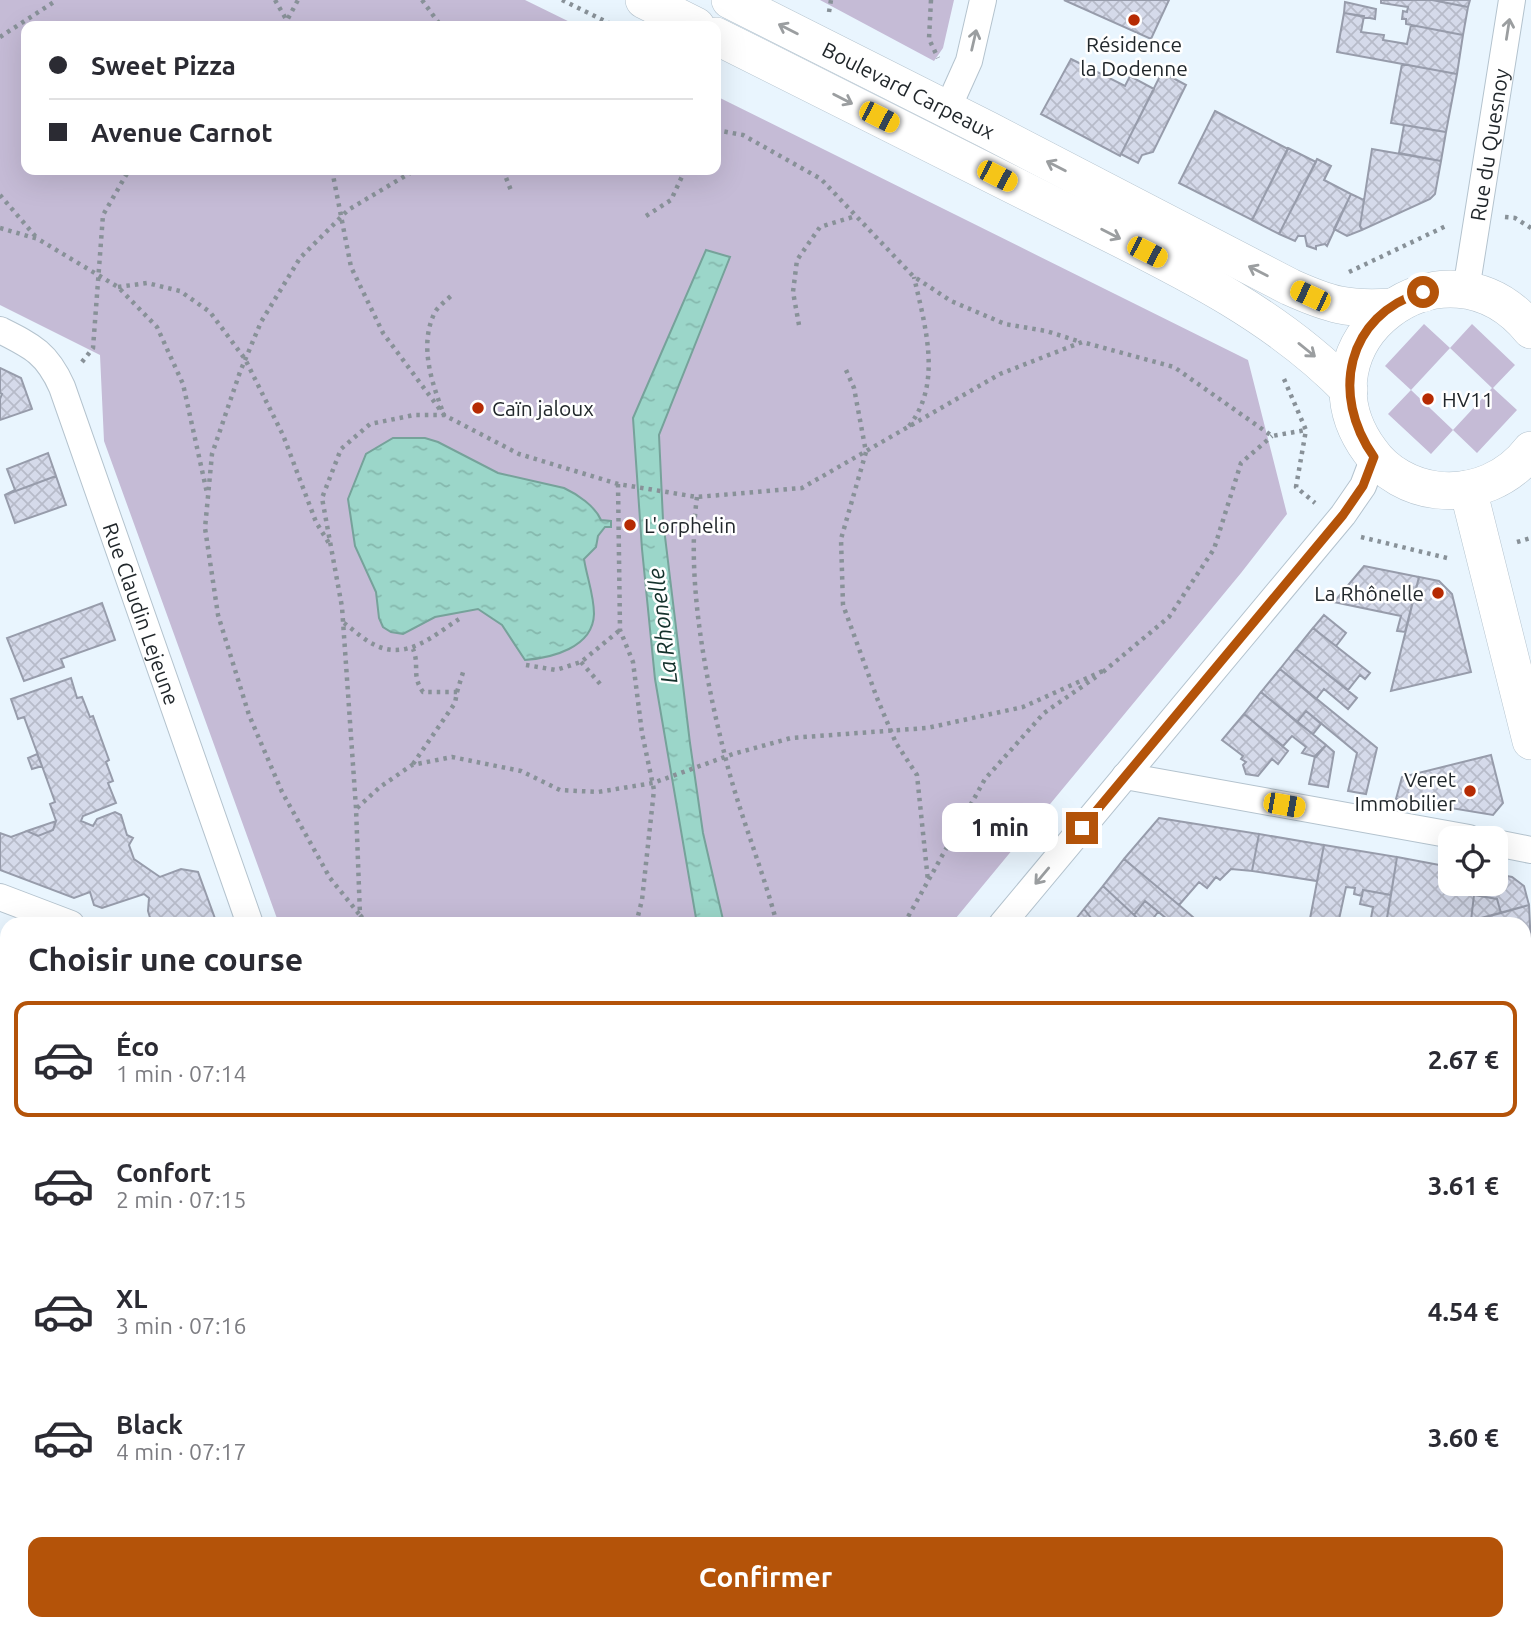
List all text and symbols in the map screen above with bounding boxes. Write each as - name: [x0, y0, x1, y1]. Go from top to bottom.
- marker: Résidence la Dodenne: [1126, 12, 1142, 28]
- one-way arrow: [1502, 18, 1515, 41]
- one-way arrow: [778, 22, 799, 36]
- one-way arrow: [967, 29, 981, 52]
- place label: Résidence la Dodenne: [1080, 32, 1188, 80]
- street label: Boulevard Carpeaux: [818, 37, 999, 144]
- text: Sweet Pizza: [91, 51, 236, 80]
- street label: Rue du Quesnoy: [1465, 67, 1513, 223]
- one-way arrow: [832, 93, 853, 107]
- car: [856, 98, 903, 136]
- text: Avenue Carnot: [91, 118, 272, 147]
- car: [974, 157, 1021, 195]
- one-way arrow: [1046, 158, 1067, 172]
- one-way arrow: [1101, 228, 1121, 242]
- car: [1124, 233, 1171, 271]
- one-way arrow: [1248, 263, 1269, 277]
- route start: [1407, 276, 1439, 308]
- car: [1287, 278, 1334, 314]
- one-way arrow: [1297, 343, 1315, 358]
- place label: HV11: [1442, 387, 1494, 411]
- marker: HV11: [1420, 391, 1436, 407]
- place label: Caïn jaloux: [492, 396, 594, 420]
- marker: Caïn jaloux: [470, 400, 486, 416]
- place label: L'orphelin: [644, 513, 736, 537]
- marker: L'orphelin: [622, 517, 638, 533]
- street label: Rue Claudin Lejeune: [98, 519, 184, 708]
- water label: La Rhonelle: [642, 566, 681, 685]
- place label: La Rhônelle: [1314, 581, 1424, 605]
- marker: La Rhônelle: [1430, 585, 1446, 601]
- place label: Veret Immobilier: [1355, 767, 1456, 815]
- marker: Veret Immobilier: [1462, 783, 1478, 799]
- car: [1262, 791, 1307, 819]
- callout: 1 min: [942, 804, 1058, 852]
- route end: [1066, 812, 1098, 844]
- text: 1 min: [971, 815, 1029, 840]
- map controls: [1438, 826, 1508, 896]
- button: locate: [1438, 826, 1508, 896]
- one-way arrow: [1034, 866, 1050, 884]
- text: Choisir une course: [28, 941, 303, 977]
- icon: car: [32, 1028, 95, 1091]
- text: Éco: [116, 1032, 159, 1061]
- text: 2.67 €: [1428, 1045, 1499, 1074]
- text: 1 min · 07:14: [116, 1061, 247, 1086]
- icon: car: [32, 1154, 95, 1217]
- text: Confort: [116, 1158, 211, 1187]
- text: 3.61 €: [1428, 1171, 1499, 1200]
- text: 2 min · 07:15: [116, 1187, 247, 1212]
- icon: car: [32, 1280, 95, 1343]
- text: XL: [116, 1284, 147, 1313]
- text: 4.54 €: [1428, 1297, 1499, 1326]
- text: 3 min · 07:16: [116, 1313, 247, 1338]
- icon: car: [32, 1406, 95, 1469]
- text: Black: [116, 1410, 183, 1439]
- text: 3.60 €: [1428, 1423, 1499, 1452]
- text: 4 min · 07:17: [116, 1439, 247, 1464]
- button: Confirmer: [28, 1537, 1503, 1617]

